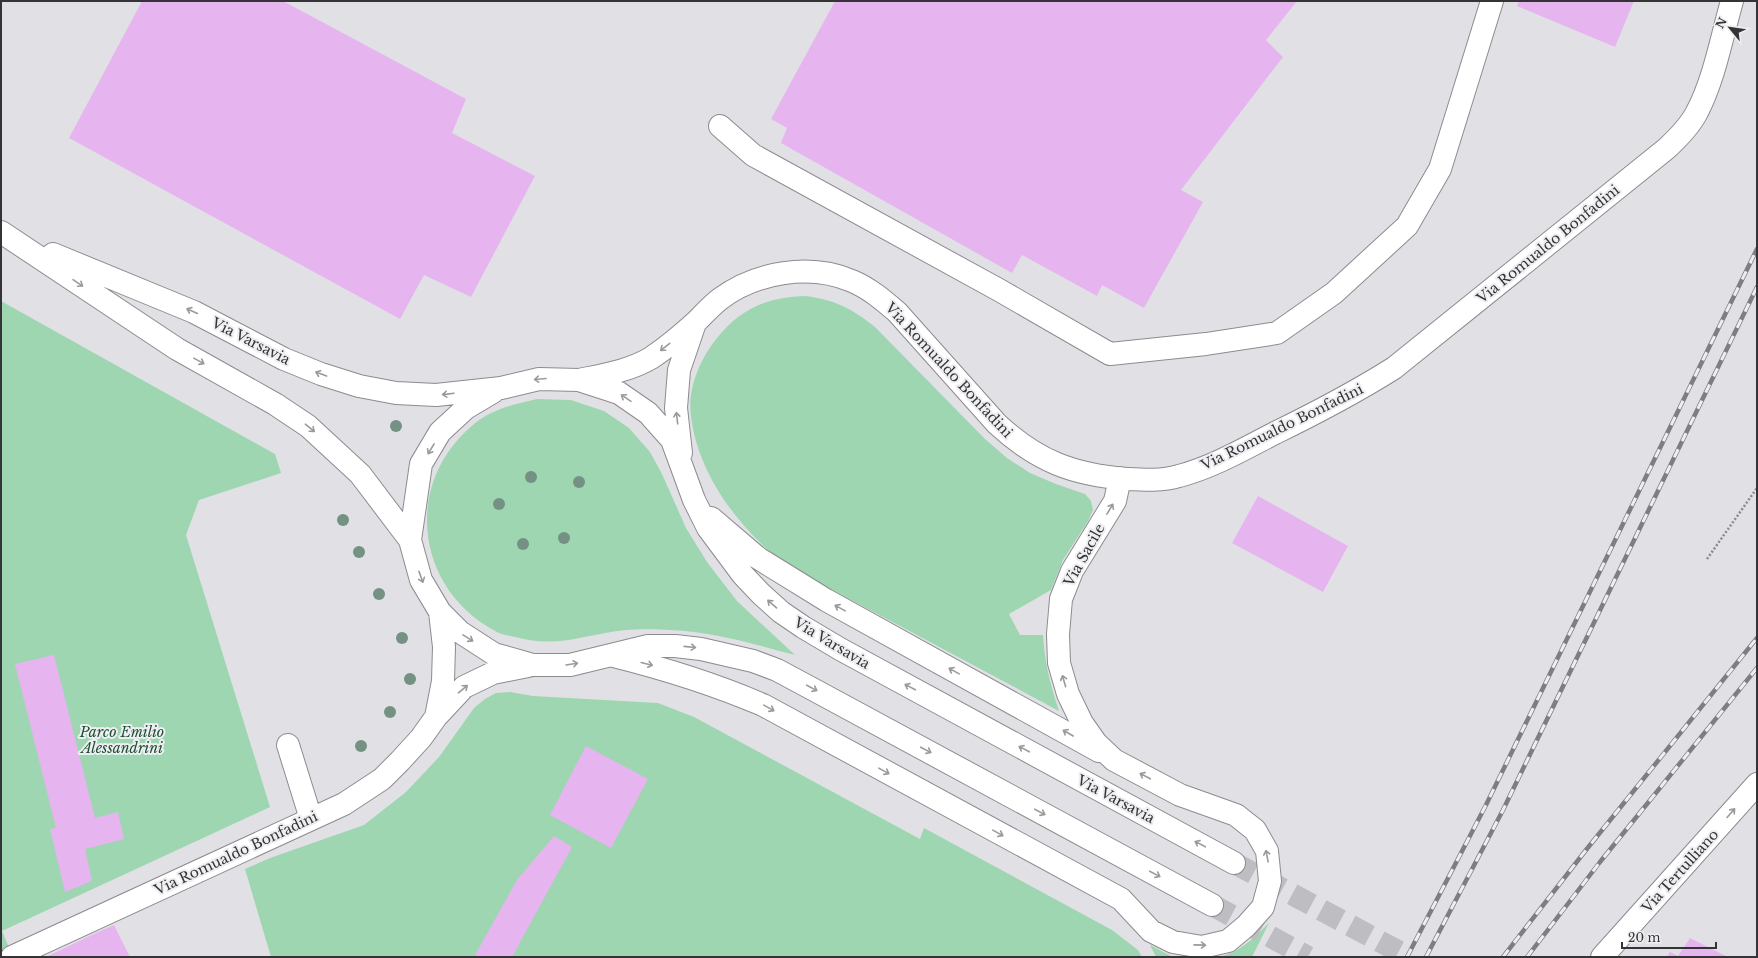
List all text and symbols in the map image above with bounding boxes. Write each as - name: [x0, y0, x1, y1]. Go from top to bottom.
- north arrow: [1710, 8, 1750, 48]
- text: N: [1713, 15, 1730, 31]
- street label: Via Romualdo Bonfadini: [1472, 181, 1623, 308]
- one-way arrow: [73, 278, 84, 287]
- street label: Via Romualdo Bonfadini: [881, 298, 1017, 442]
- one-way arrow: [186, 307, 198, 315]
- street label: Via Varsavia: [208, 313, 293, 369]
- one-way arrow: [659, 342, 670, 351]
- one-way arrow: [193, 358, 205, 366]
- one-way arrow: [316, 369, 328, 377]
- one-way arrow: [534, 376, 547, 383]
- street label: Via Romualdo Bonfadini: [1197, 380, 1366, 475]
- one-way arrow: [442, 390, 455, 398]
- one-way arrow: [621, 394, 632, 402]
- one-way arrow: [673, 412, 681, 425]
- one-way arrow: [305, 423, 316, 432]
- one-way arrow: [426, 443, 434, 455]
- one-way arrow: [1107, 503, 1115, 515]
- street label: Via Sacile: [1059, 521, 1109, 590]
- one-way arrow: [418, 571, 425, 584]
- one-way arrow: [767, 599, 777, 608]
- one-way arrow: [834, 604, 846, 611]
- street label: Via Varsavia: [790, 613, 874, 673]
- one-way arrow: [462, 634, 474, 642]
- one-way arrow: [683, 644, 696, 651]
- one-way arrow: [565, 660, 578, 668]
- one-way arrow: [641, 661, 654, 668]
- one-way arrow: [948, 666, 960, 674]
- one-way arrow: [1060, 675, 1067, 688]
- one-way arrow: [904, 683, 916, 691]
- one-way arrow: [457, 685, 468, 693]
- one-way arrow: [806, 685, 818, 692]
- one-way arrow: [763, 705, 775, 713]
- park label: Parco Emilio Alessandrini: [79, 723, 164, 757]
- one-way arrow: [1062, 729, 1074, 737]
- one-way arrow: [1018, 745, 1030, 753]
- one-way arrow: [920, 747, 932, 754]
- one-way arrow: [877, 767, 889, 775]
- street label: Via Varsavia: [1073, 770, 1158, 827]
- one-way arrow: [1140, 772, 1152, 780]
- street label: Via Romualdo Bonfadini: [150, 807, 321, 899]
- one-way arrow: [1727, 808, 1736, 819]
- one-way arrow: [1034, 809, 1046, 816]
- street label: Via Tertulliano: [1637, 825, 1722, 917]
- one-way arrow: [992, 829, 1004, 837]
- one-way arrow: [1194, 840, 1206, 848]
- one-way arrow: [1262, 850, 1270, 863]
- one-way arrow: [1149, 870, 1161, 878]
- scale bar: [1622, 924, 1716, 950]
- text: 20 m: [1628, 930, 1660, 945]
- one-way arrow: [1193, 941, 1206, 949]

